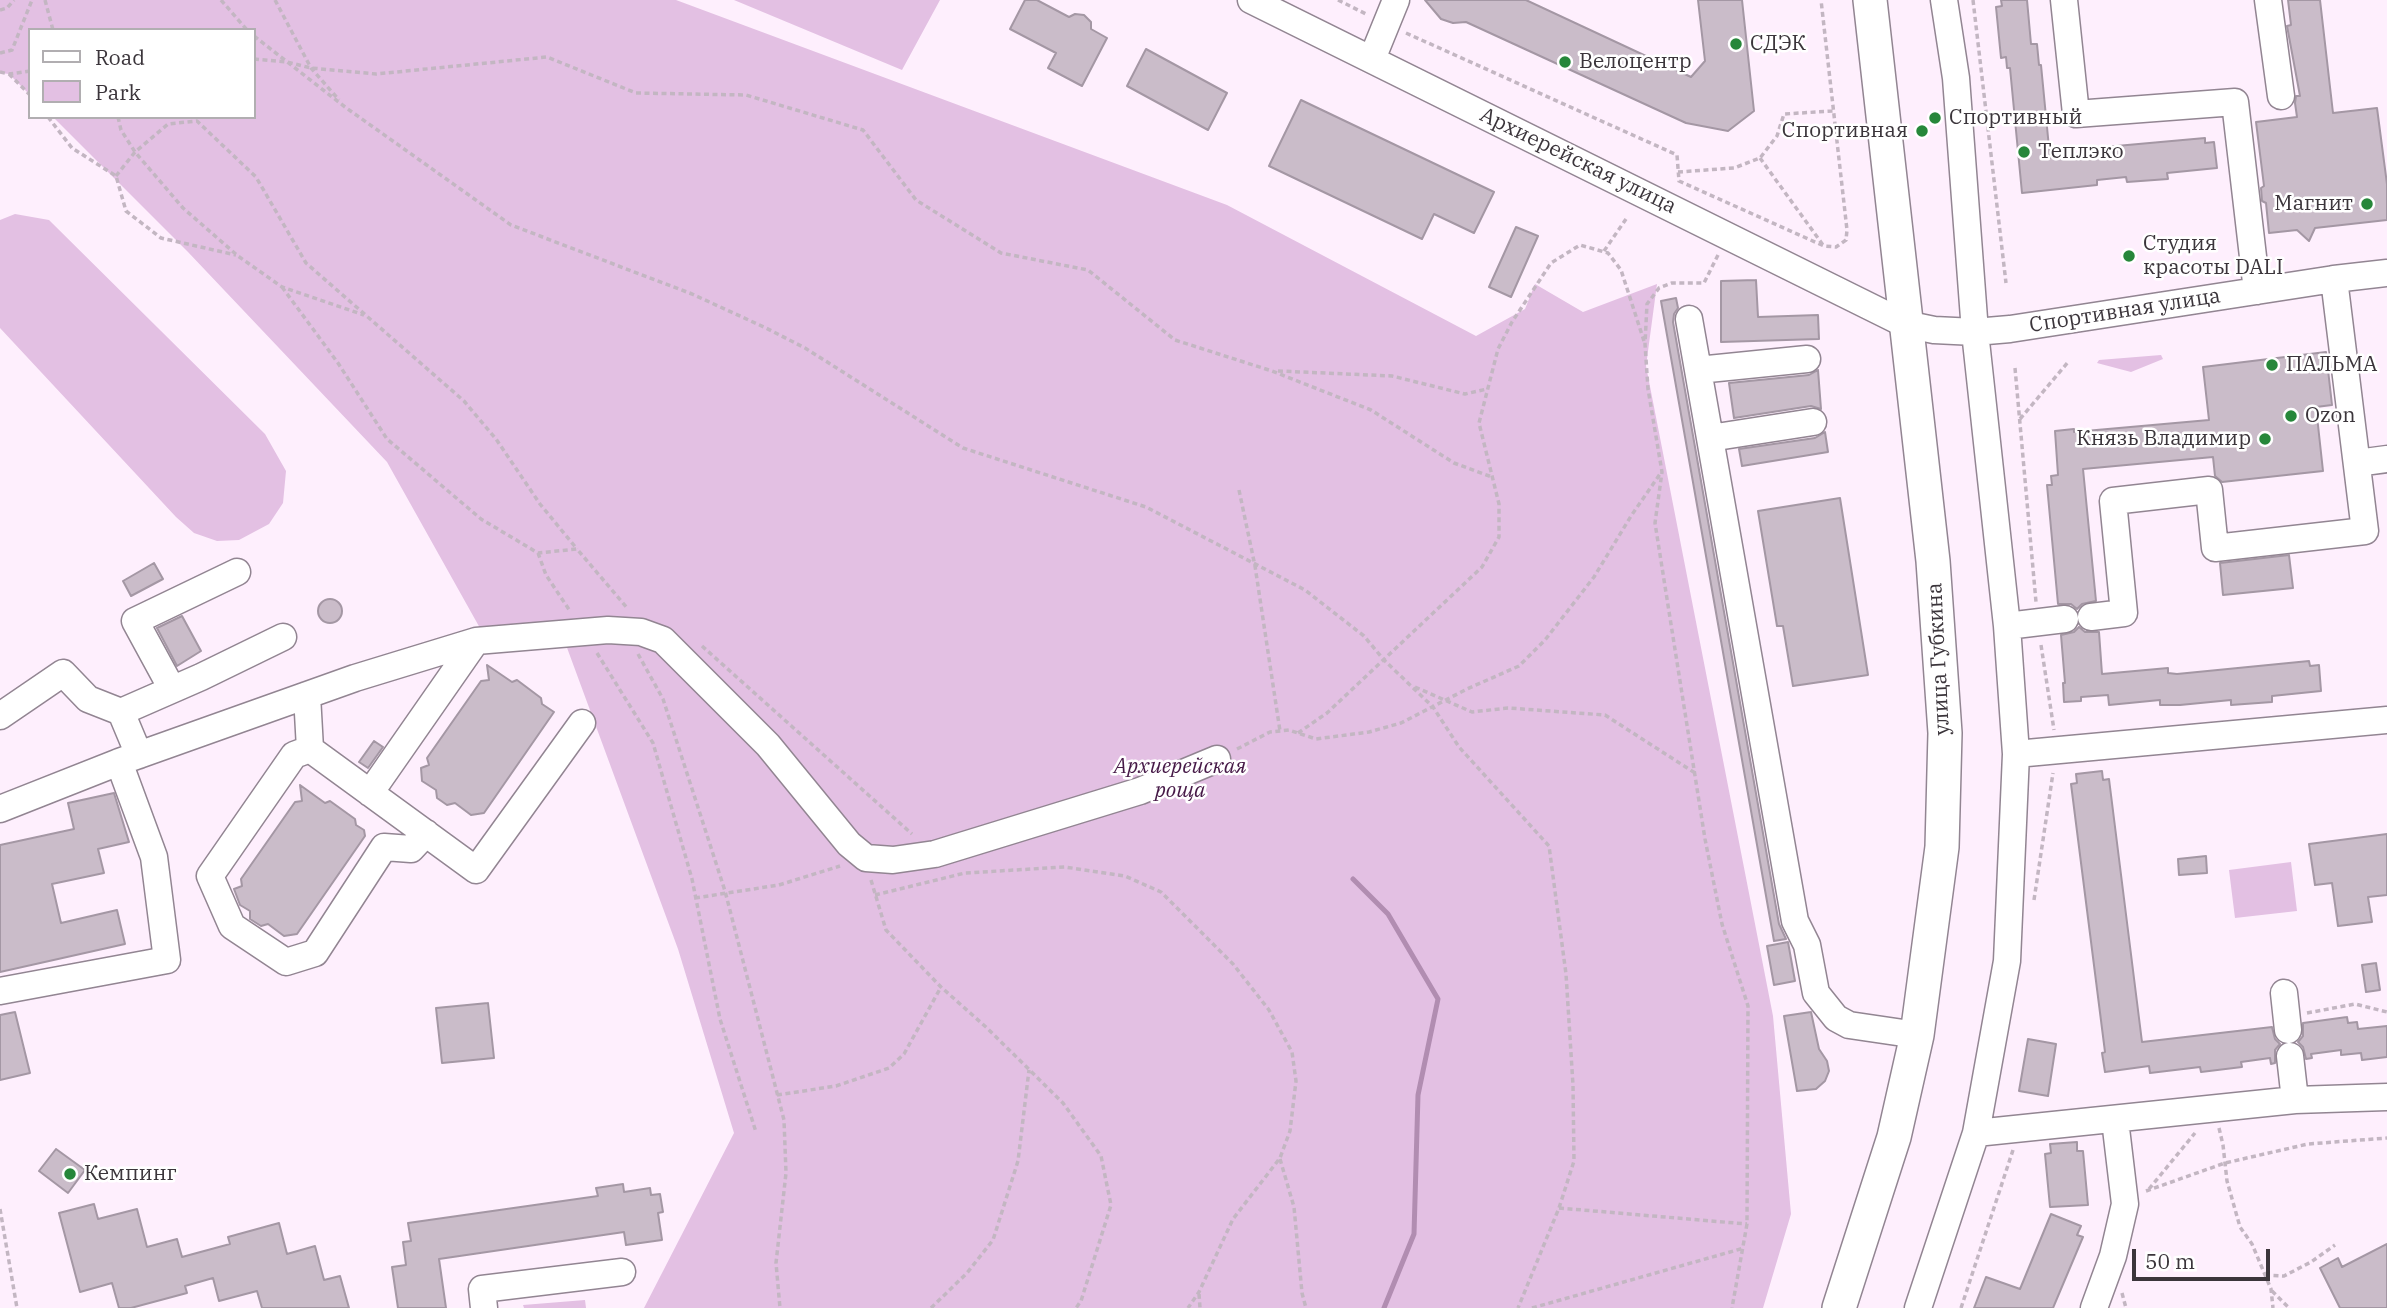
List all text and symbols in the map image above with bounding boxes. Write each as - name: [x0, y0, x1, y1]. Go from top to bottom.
- legend: [28, 28, 256, 119]
- place label: СДЭК: [1750, 31, 1806, 57]
- marker: СДЭК: [1728, 36, 1744, 52]
- text: Road: [95, 43, 145, 71]
- place label: Велоцентр: [1579, 49, 1692, 75]
- marker: Велоцентр: [1557, 54, 1573, 70]
- text: Park: [95, 78, 141, 106]
- street label: Архиерейская улица: [1476, 102, 1680, 220]
- place label: Спортивный: [1949, 105, 2082, 131]
- marker: Спортивный: [1927, 110, 1943, 126]
- place label: Спортивная: [1782, 118, 1908, 144]
- marker: Спортивная: [1914, 123, 1930, 139]
- place label: Теплэко: [2038, 139, 2123, 165]
- marker: Теплэко: [2016, 144, 2032, 160]
- place label: Магнит: [2274, 191, 2353, 217]
- marker: Магнит: [2359, 196, 2375, 212]
- place label: Студия красоты DALI: [2143, 231, 2283, 281]
- marker: Студия красоты DALI: [2121, 248, 2137, 264]
- street label: Спортивная улица: [2028, 283, 2222, 339]
- place label: ПАЛЬМА: [2286, 352, 2377, 378]
- marker: ПАЛЬМА: [2264, 357, 2280, 373]
- place label: Ozon: [2305, 403, 2356, 429]
- marker: Ozon: [2283, 408, 2299, 424]
- place label: Князь Владимир: [2076, 426, 2251, 452]
- marker: Князь Владимир: [2257, 431, 2273, 447]
- street label: улица Губкина: [1922, 582, 1956, 736]
- park label: Архиерейская роща: [1114, 754, 1246, 804]
- place label: Кемпинг: [84, 1161, 177, 1187]
- marker: Кемпинг: [62, 1166, 78, 1182]
- scale bar: [2135, 1234, 2273, 1278]
- text: 50 m: [2145, 1247, 2195, 1275]

